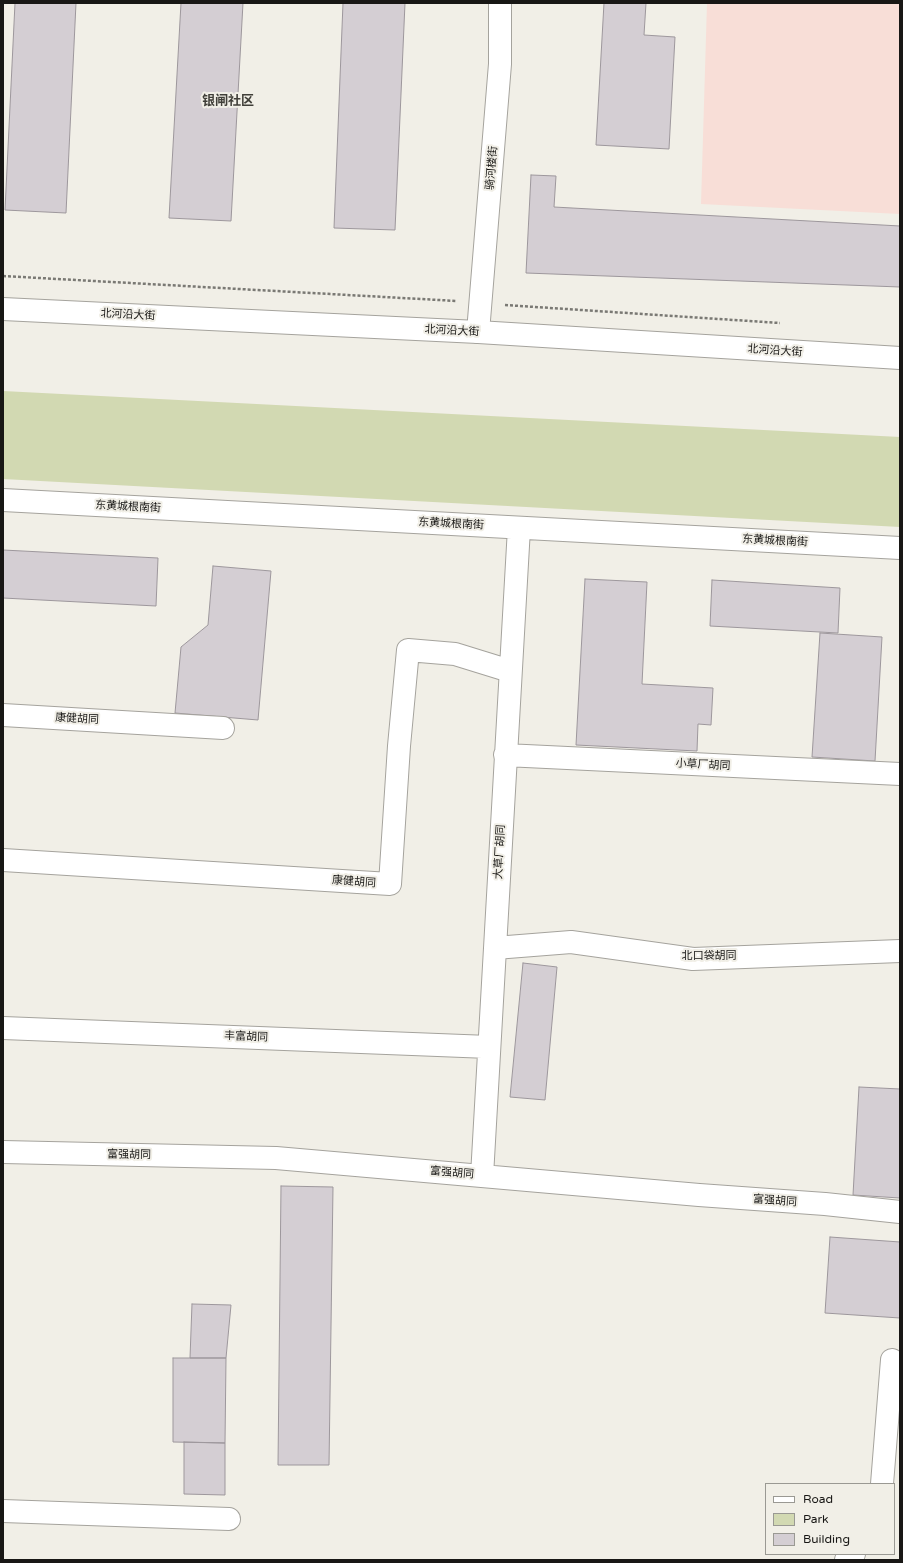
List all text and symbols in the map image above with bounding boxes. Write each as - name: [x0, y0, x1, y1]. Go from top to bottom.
- district label: 银闸社区: [202, 94, 254, 110]
- street label: 骑河楼街: [484, 146, 500, 190]
- street label: 北河沿大街: [100, 307, 156, 323]
- street label: 北河沿大街: [424, 323, 480, 339]
- street label: 北河沿大街: [747, 342, 803, 360]
- street label: 东黄城根南街: [95, 499, 161, 515]
- street label: 东黄城根南街: [418, 516, 484, 532]
- street label: 东黄城根南街: [742, 533, 808, 549]
- street label: 康健胡同: [55, 711, 99, 727]
- street label: 小草厂胡同: [675, 757, 731, 773]
- street label: 大草厂胡同: [492, 824, 508, 880]
- street label: 康健胡同: [332, 874, 376, 890]
- street label: 北口袋胡同: [682, 949, 736, 963]
- street label: 丰富胡同: [224, 1030, 268, 1044]
- street label: 富强胡同: [107, 1148, 151, 1162]
- street label: 富强胡同: [430, 1165, 474, 1181]
- street label: 富强胡同: [753, 1193, 797, 1209]
- legend: [765, 1483, 895, 1555]
- text: Road: [803, 1492, 833, 1506]
- text: Park: [803, 1512, 829, 1526]
- text: Building: [803, 1532, 850, 1546]

